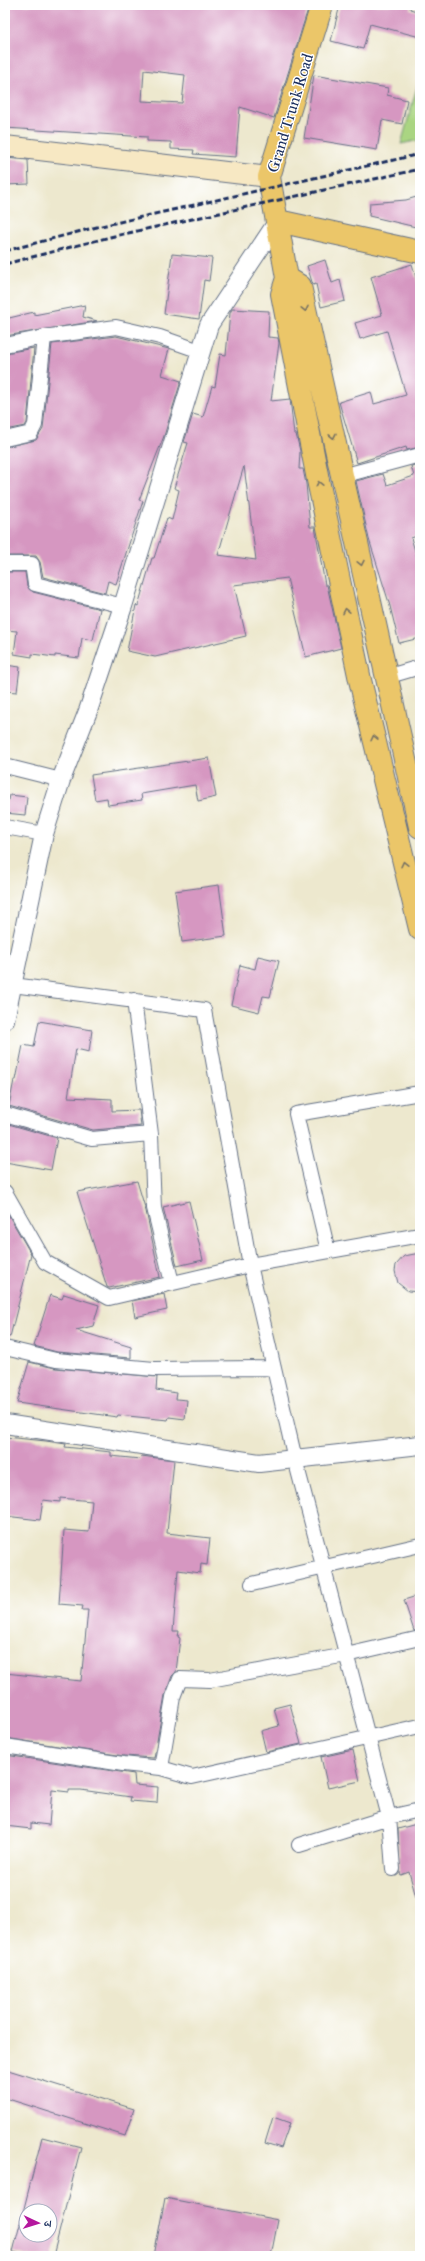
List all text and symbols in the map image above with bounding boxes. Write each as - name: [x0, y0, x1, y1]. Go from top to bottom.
- street label: Grand Trunk Road: [263, 51, 317, 175]
- one-way arrow: [301, 306, 309, 312]
- one-way arrow: [329, 432, 337, 439]
- one-way arrow: [315, 481, 323, 487]
- one-way arrow: [356, 560, 364, 566]
- one-way arrow: [342, 608, 350, 614]
- one-way arrow: [370, 735, 379, 742]
- one-way arrow: [401, 861, 409, 867]
- north arrow: [18, 2203, 58, 2243]
- text: उ: [41, 2219, 54, 2228]

